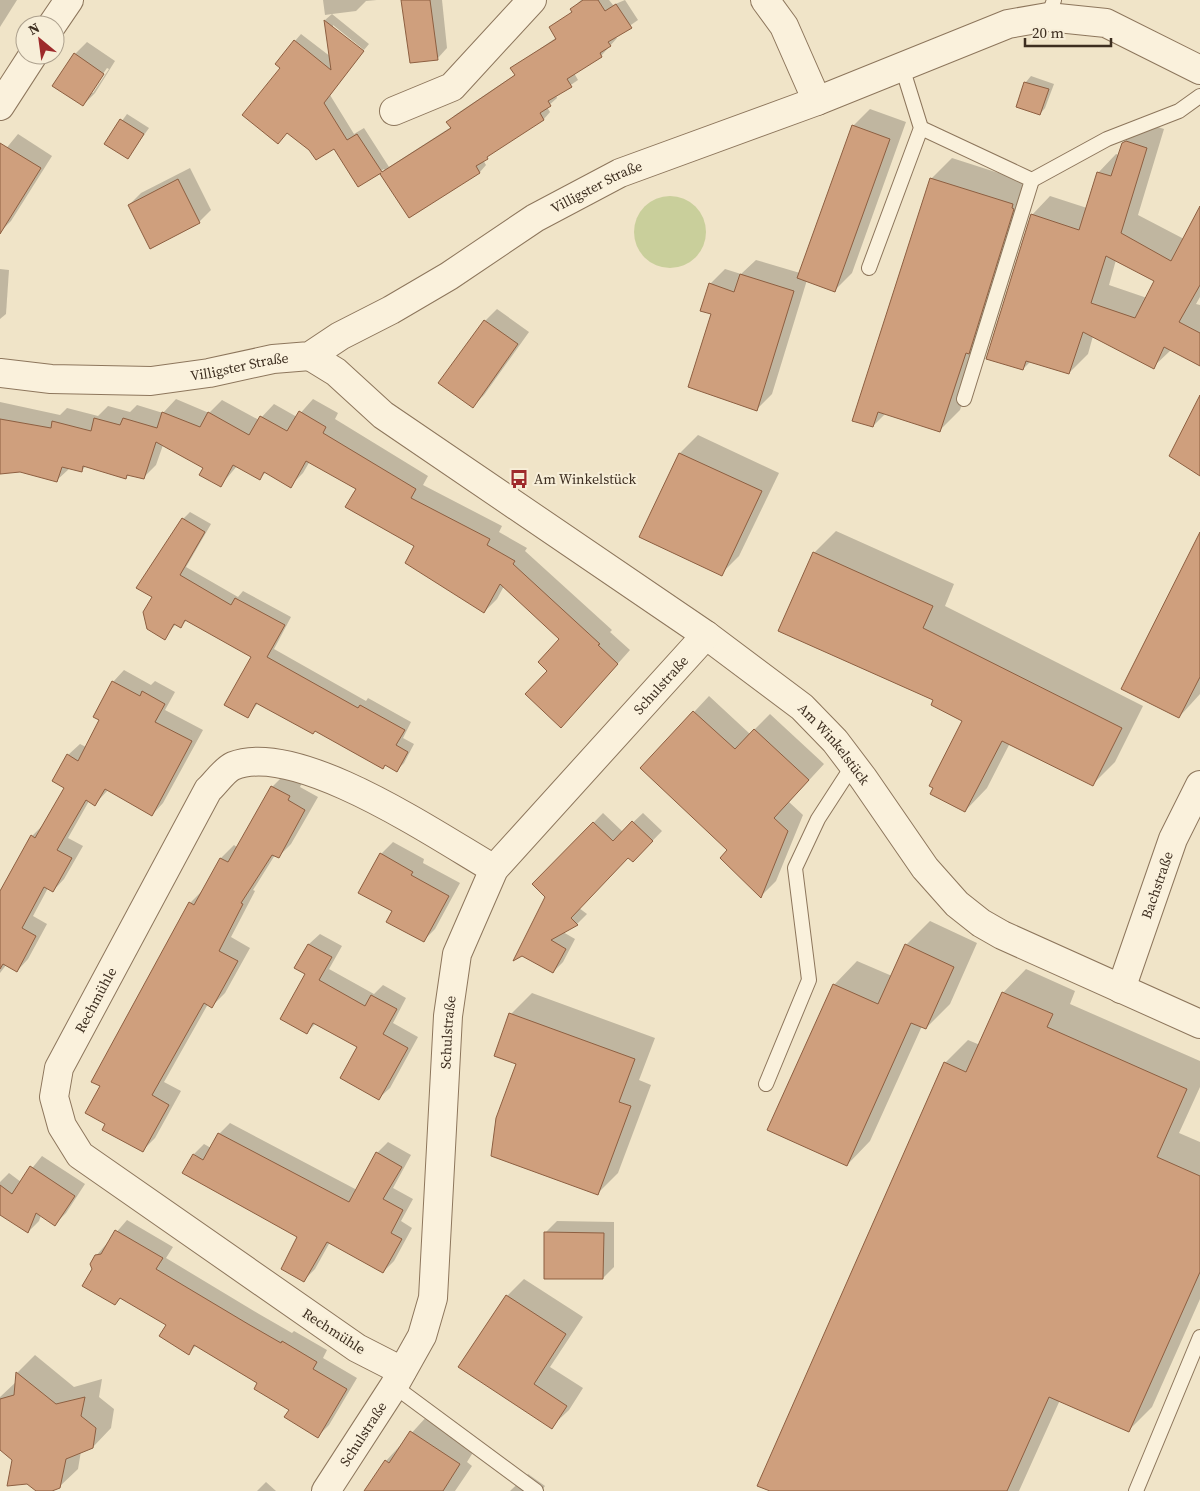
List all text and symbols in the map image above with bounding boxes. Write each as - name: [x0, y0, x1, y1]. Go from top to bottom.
- north arrow: [15, 15, 65, 65]
- scale bar: [1025, 15, 1111, 47]
- text: N: [24, 17, 43, 40]
- text: 20 m: [1032, 22, 1064, 43]
- street label: Villigster Straße: [547, 156, 645, 218]
- street label: Villigster Straße: [189, 348, 289, 385]
- bus stop icon: Am Winkelstück: [508, 468, 530, 490]
- place label: Am Winkelstück: [534, 469, 636, 489]
- street label: Schulstraße: [629, 651, 693, 719]
- street label: Am Winkelstück: [793, 698, 875, 789]
- street label: Bachstraße: [1136, 849, 1178, 921]
- street label: Rechmühle: [70, 964, 121, 1036]
- street label: Schulstraße: [435, 994, 461, 1070]
- street label: Rechmühle: [299, 1303, 369, 1359]
- street label: Schulstraße: [335, 1398, 391, 1470]

